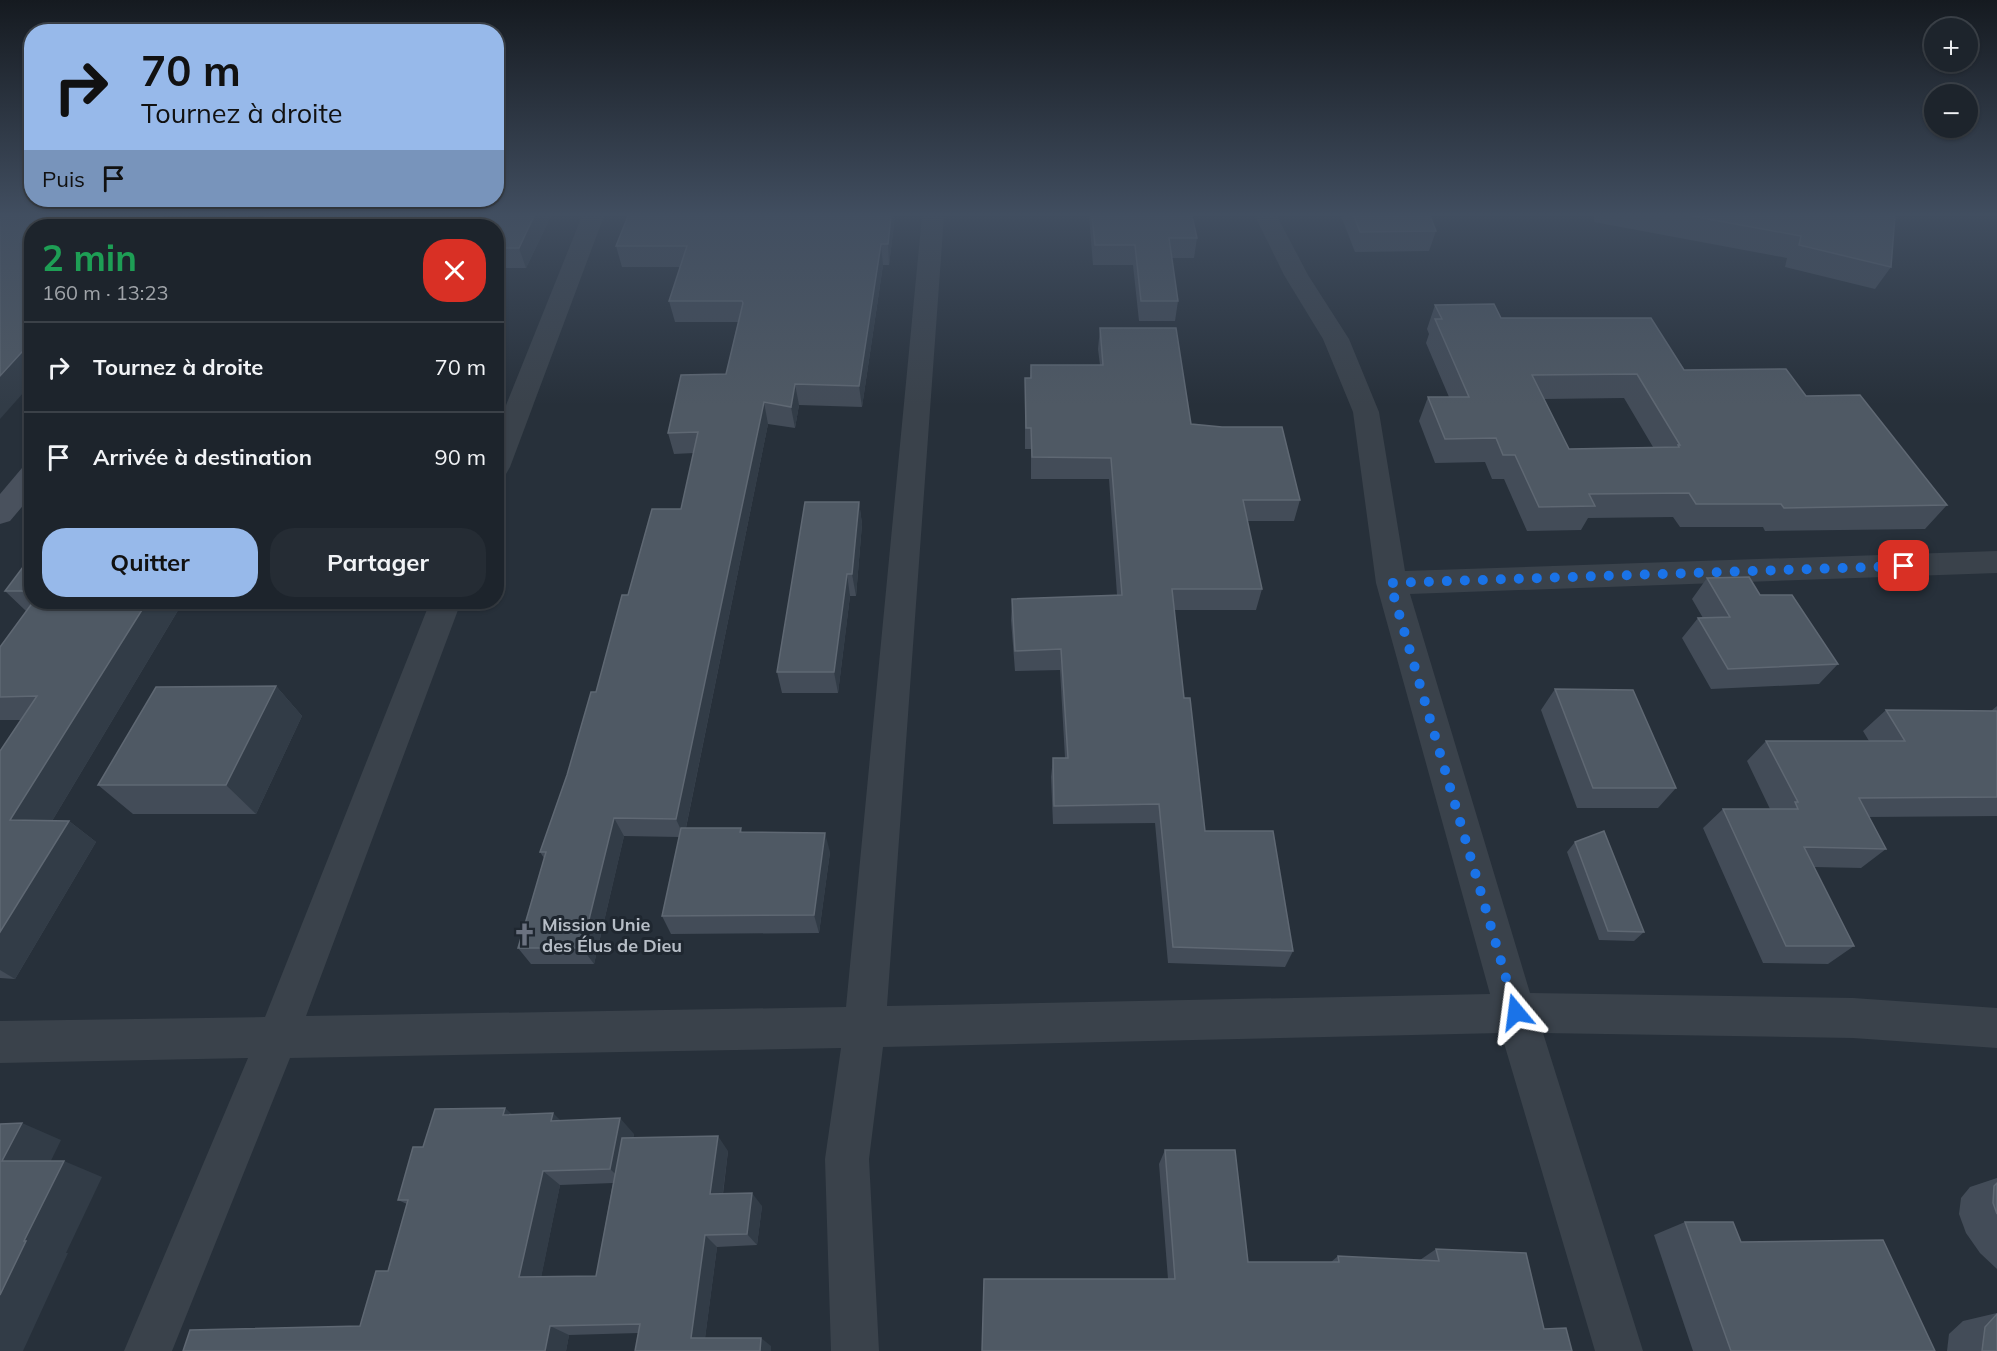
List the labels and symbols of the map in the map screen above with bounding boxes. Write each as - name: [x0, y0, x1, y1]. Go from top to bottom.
- pin: [1878, 540, 1929, 591]
- place label: Mission Unie des Élus de Dieu: [542, 913, 682, 957]
- church icon: Mission Unie des Élus de Dieu: [511, 921, 537, 947]
- position arrow: [1484, 980, 1548, 1044]

